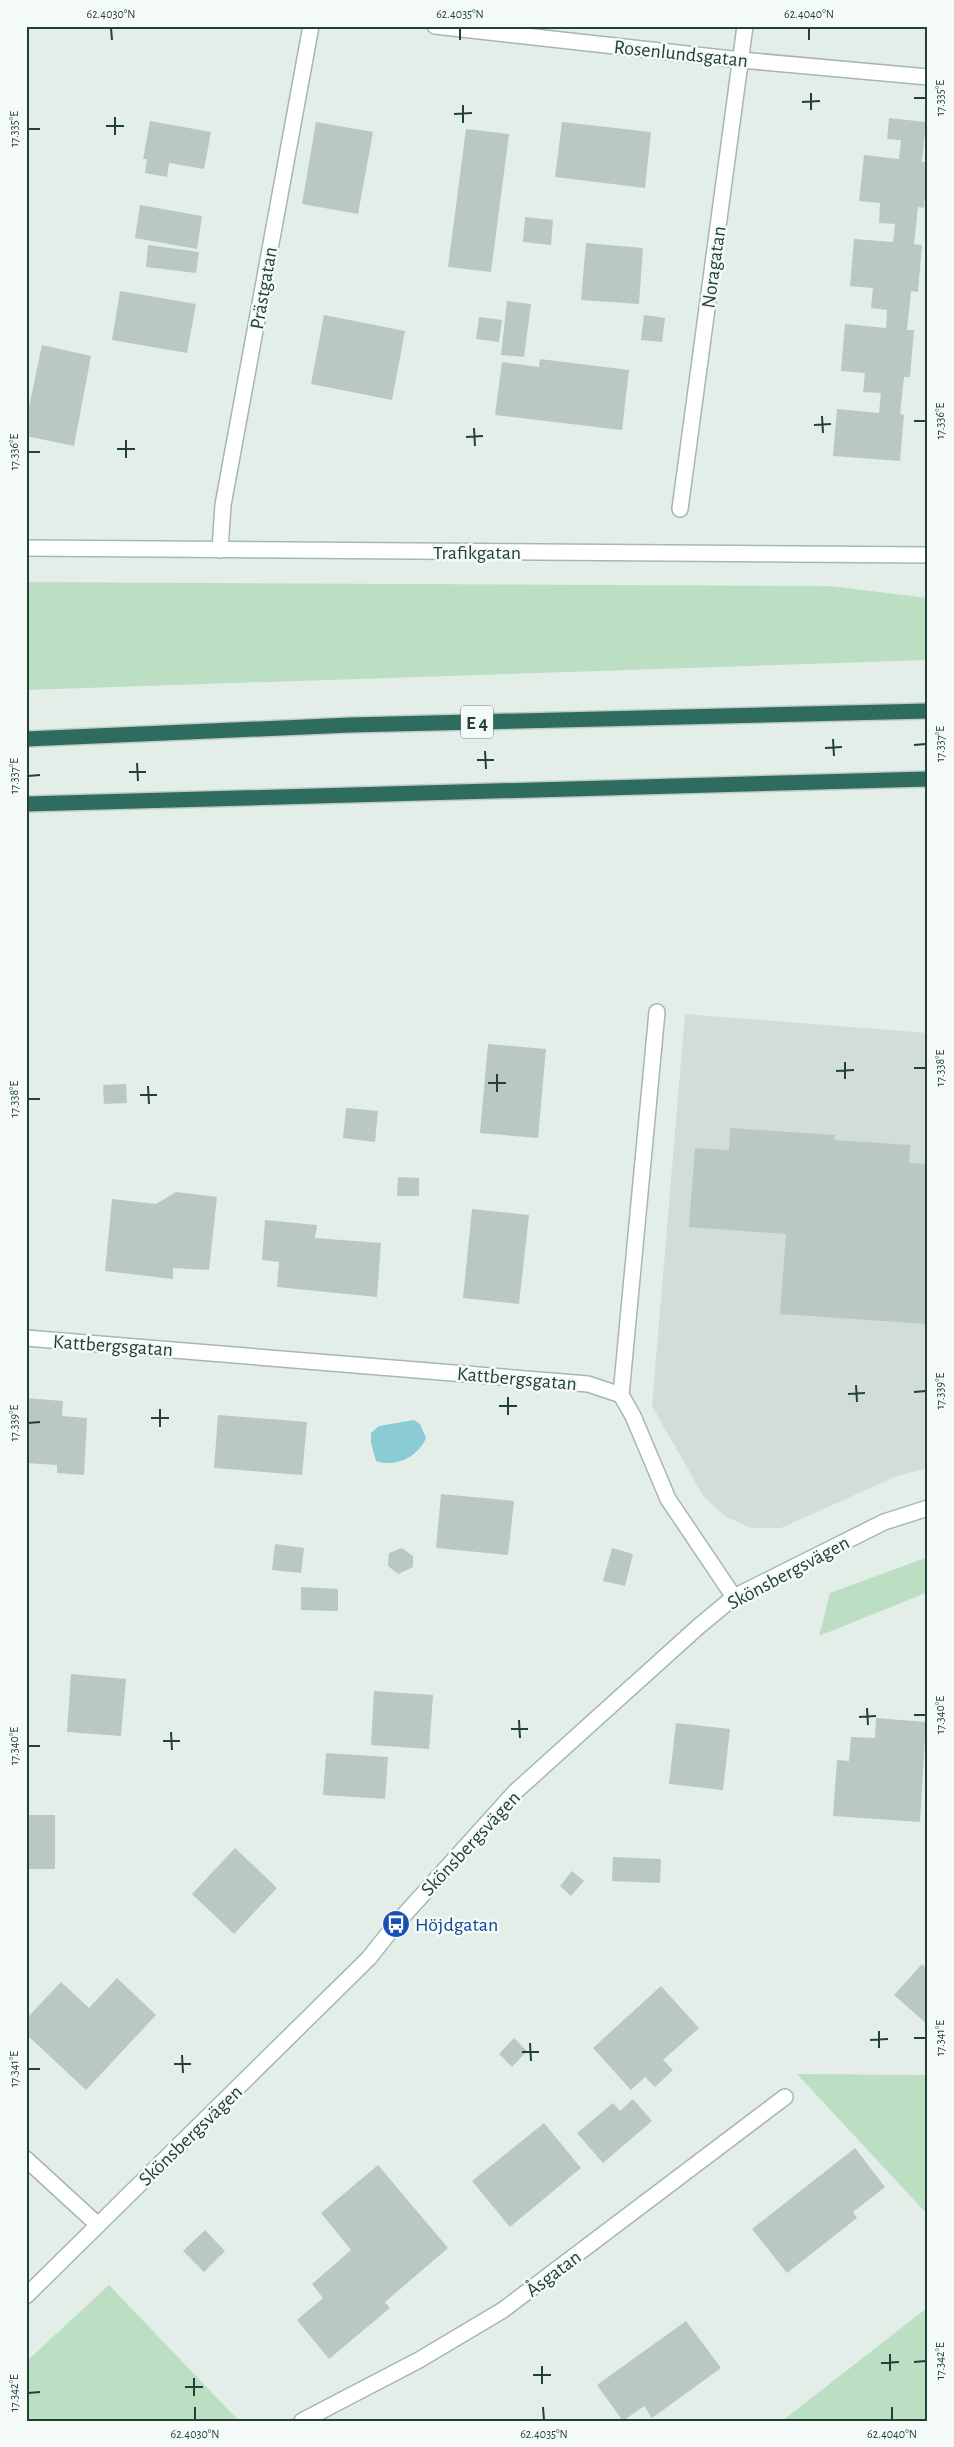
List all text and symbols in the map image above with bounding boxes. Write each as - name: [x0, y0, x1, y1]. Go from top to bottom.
- text: 62.4030°N: [87, 8, 135, 20]
- text: 62.4035°N: [436, 8, 484, 20]
- text: 62.4040°N: [784, 8, 834, 20]
- street label: Rosenlundsgatan: [613, 37, 749, 71]
- text: 17.335°E: [934, 80, 946, 116]
- text: 17.335°E: [8, 111, 20, 147]
- street label: Noragatan: [698, 225, 730, 310]
- street label: Prästgatan: [247, 245, 281, 331]
- text: 17.336°E: [934, 402, 946, 439]
- text: 17.336°E: [8, 433, 20, 470]
- street label: Trafikgatan: [433, 543, 521, 563]
- road number: E 4: [461, 706, 493, 739]
- text: 17.337°E: [934, 726, 946, 762]
- text: 17.337°E: [8, 758, 20, 794]
- text: 17.338°E: [934, 1049, 946, 1086]
- text: 17.338°E: [8, 1080, 20, 1117]
- street label: Kattbergsgatan: [52, 1332, 174, 1360]
- street label: Kattbergsgatan: [456, 1364, 578, 1394]
- text: 17.339°E: [934, 1372, 946, 1409]
- text: 17.339°E: [8, 1404, 20, 1441]
- street label: Skönsbergsvägen: [724, 1532, 853, 1613]
- text: 17.340°E: [934, 1696, 946, 1734]
- text: 17.340°E: [8, 1727, 20, 1765]
- street label: Skönsbergsvägen: [417, 1787, 524, 1900]
- bus stop icon: Höjdgatan: [381, 1909, 411, 1939]
- place label: Höjdgatan: [415, 1915, 498, 1935]
- text: 17.341°E: [934, 2020, 946, 2056]
- text: 17.341°E: [8, 2051, 20, 2087]
- street label: Skönsbergsvägen: [135, 2082, 246, 2190]
- street label: Åsgatan: [522, 2246, 585, 2301]
- text: 17.342°E: [934, 2342, 946, 2380]
- text: 17.342°E: [8, 2374, 20, 2412]
- text: 62.4030°N: [171, 2428, 219, 2440]
- text: 62.4035°N: [520, 2428, 568, 2440]
- text: 62.4040°N: [867, 2428, 917, 2440]

